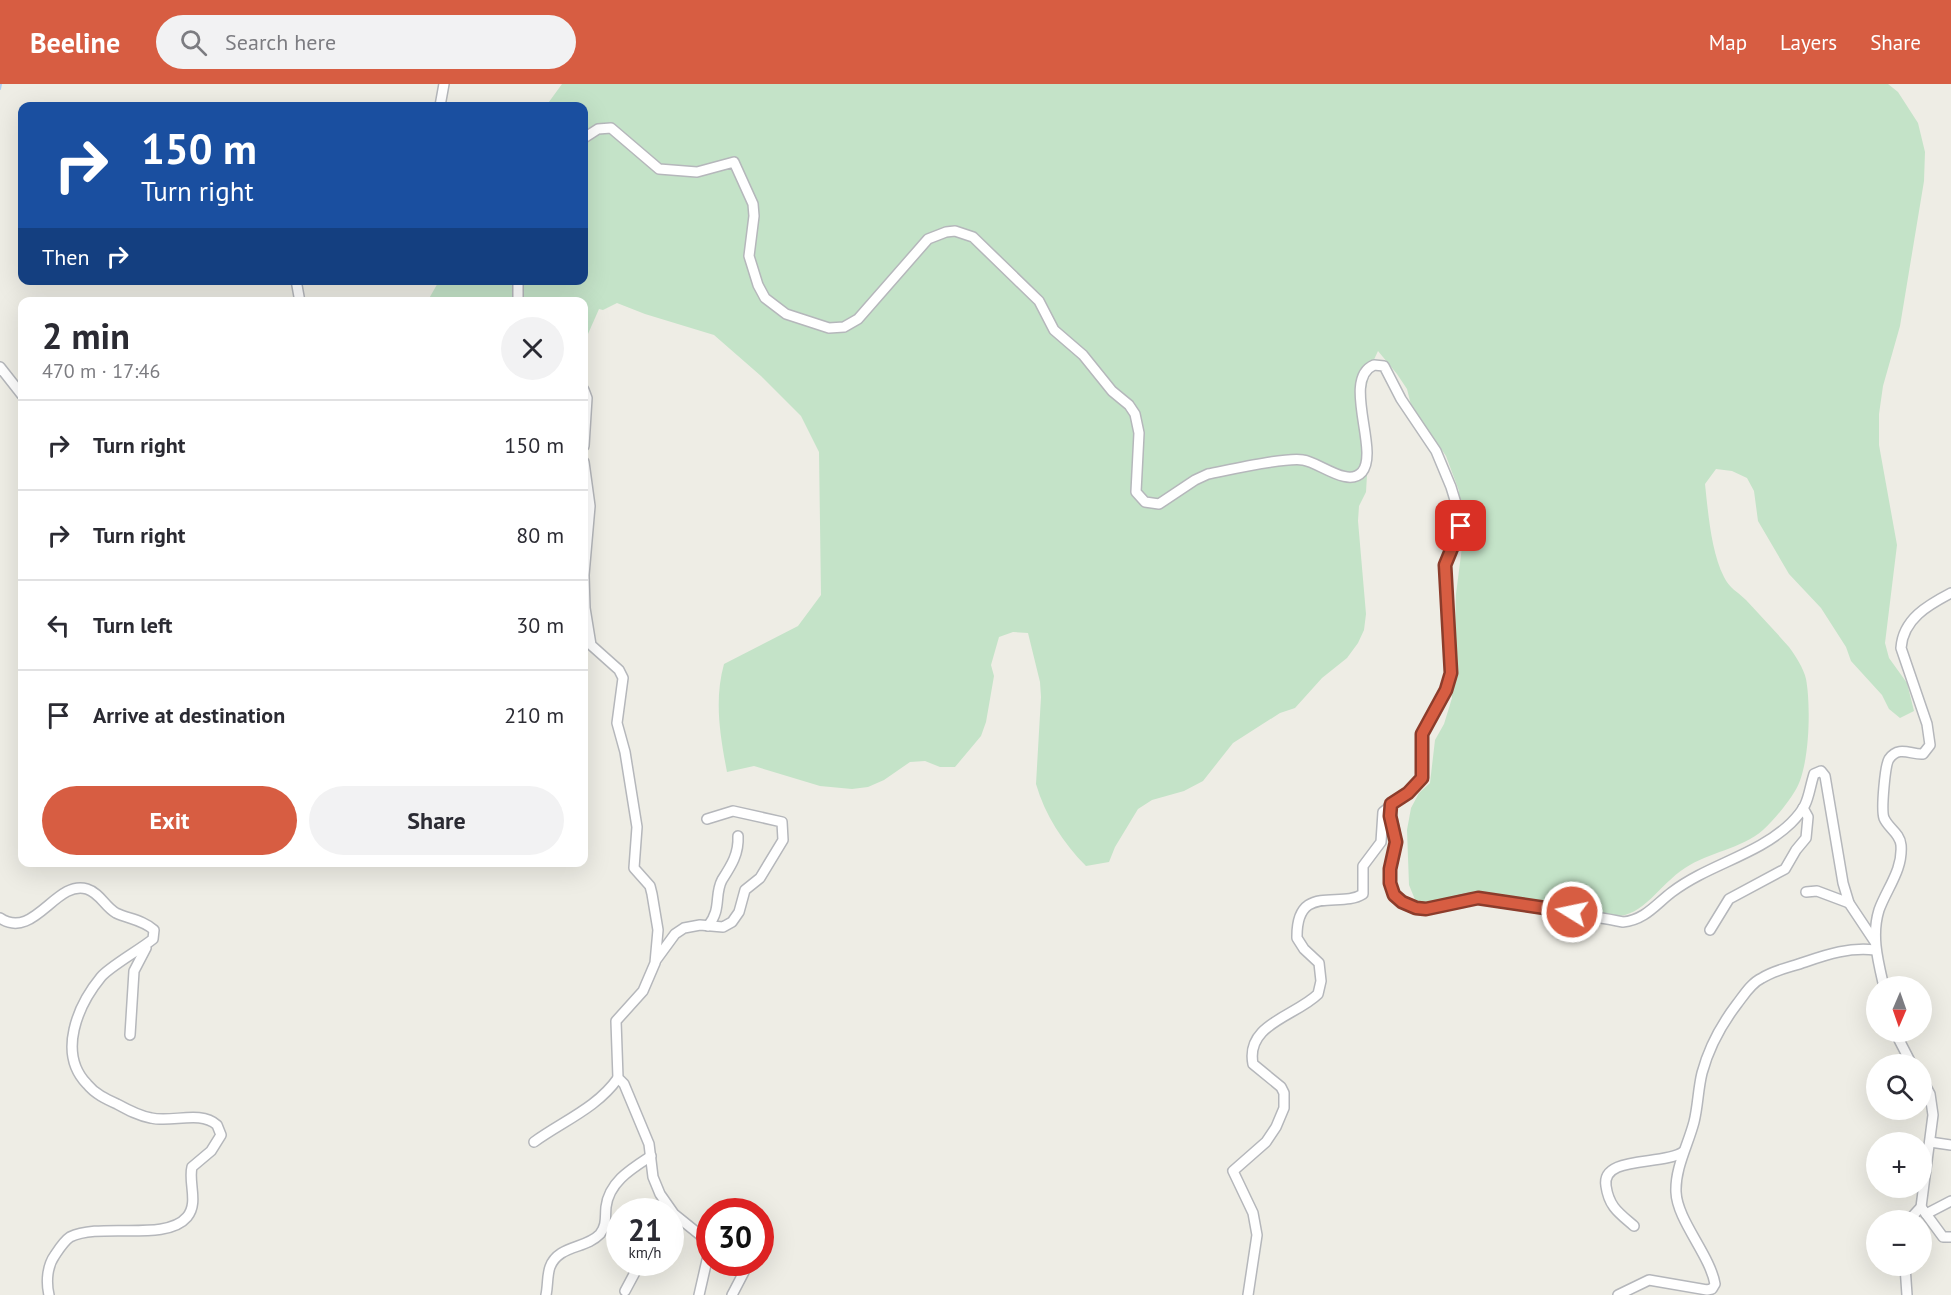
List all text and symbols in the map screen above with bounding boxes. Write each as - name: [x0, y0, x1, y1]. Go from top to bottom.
- search box: [156, 15, 576, 69]
- text: Beeline: [30, 24, 120, 61]
- icon: search: [177, 26, 210, 59]
- text: Search here: [225, 28, 336, 56]
- text: Map: [1709, 29, 1747, 56]
- text: Layers: [1780, 29, 1837, 56]
- text: Share: [1870, 29, 1921, 56]
- text: 150 m: [141, 121, 257, 176]
- icon: right: [42, 126, 120, 204]
- text: Turn right: [141, 174, 254, 208]
- icon: right: [101, 240, 134, 273]
- text: Then: [42, 243, 89, 271]
- text: 2 min: [42, 312, 130, 359]
- button: close: [501, 317, 564, 380]
- text: 470 m · 17:46: [42, 358, 160, 384]
- icon: right: [42, 429, 75, 462]
- text: Turn right: [93, 431, 185, 459]
- text: 150 m: [504, 431, 564, 459]
- pin: [1435, 500, 1486, 551]
- icon: arrive: [1444, 509, 1477, 542]
- icon: right: [42, 519, 75, 552]
- text: Turn right: [93, 521, 185, 549]
- text: 80 m: [516, 521, 564, 549]
- icon: left: [42, 609, 75, 642]
- text: Turn left: [93, 611, 173, 639]
- text: 30 m: [516, 611, 564, 639]
- icon: arrive: [42, 699, 75, 732]
- text: Arrive at destination: [93, 701, 285, 729]
- text: 210 m: [504, 701, 564, 729]
- button: Exit: [42, 786, 297, 855]
- button: Share: [309, 786, 564, 855]
- position arrow: [1540, 880, 1604, 944]
- north arrow: [1866, 976, 1932, 1042]
- map controls: [1866, 976, 1932, 1276]
- button: search: [1866, 1054, 1932, 1120]
- button: +: [1866, 1132, 1932, 1198]
- speed limit sign: 30: [696, 1198, 774, 1276]
- text: 21: [628, 1210, 662, 1249]
- button: −: [1866, 1210, 1932, 1276]
- text: km/h: [629, 1243, 661, 1262]

